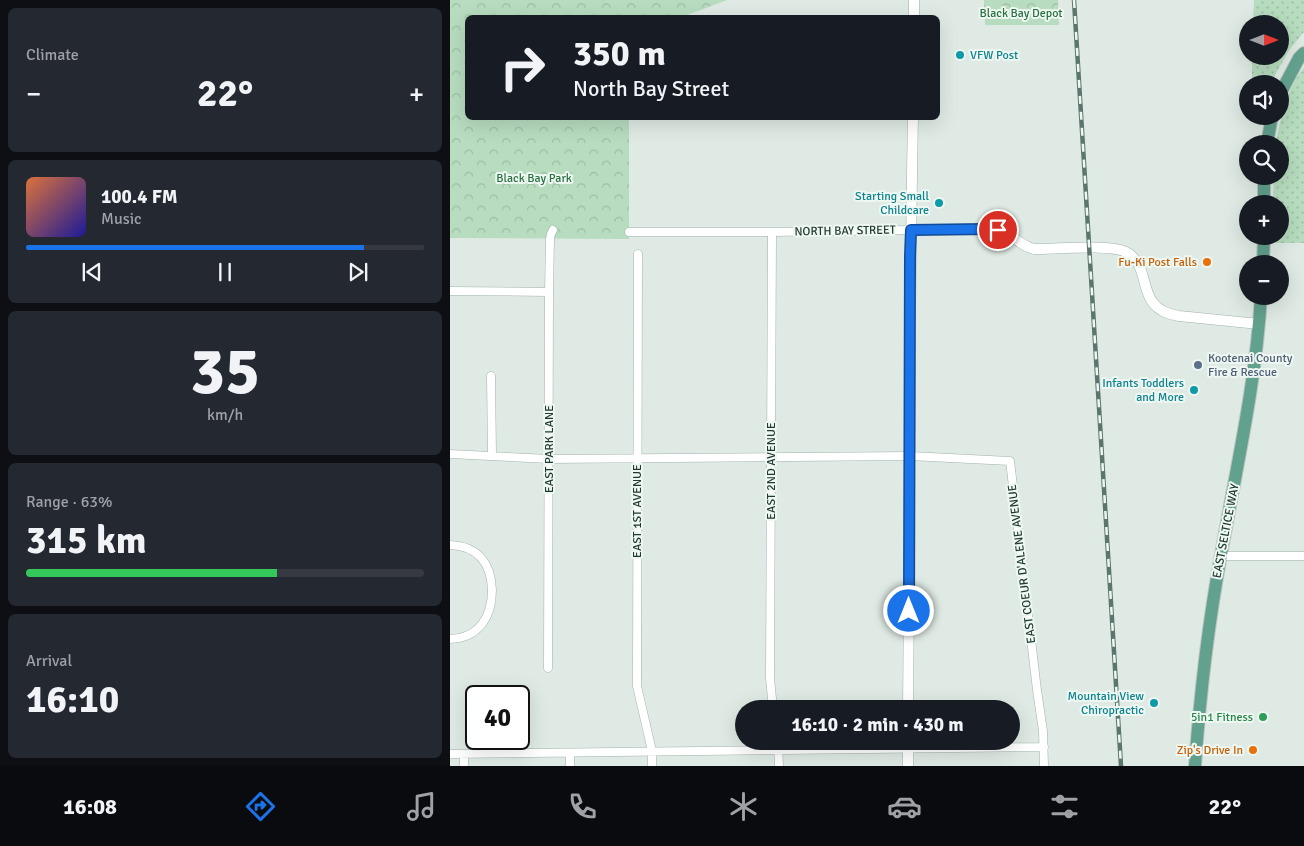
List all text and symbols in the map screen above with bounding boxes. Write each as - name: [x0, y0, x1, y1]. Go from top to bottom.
- park label: Black Bay Depot: [979, 6, 1063, 21]
- north arrow: [1239, 15, 1289, 65]
- map controls: [1239, 15, 1289, 305]
- text: 350 m: [573, 32, 666, 75]
- icon: right: [490, 35, 555, 100]
- text: Climate: [26, 45, 79, 65]
- place label: VFW Post: [970, 48, 1018, 63]
- marker: VFW Post: [954, 49, 966, 61]
- text: 22°: [197, 70, 253, 117]
- text: North Bay Street: [573, 75, 729, 102]
- button: sound: [1239, 75, 1289, 125]
- text: −: [26, 77, 41, 111]
- text: +: [409, 77, 424, 111]
- button: search: [1239, 135, 1289, 185]
- park label: Black Bay Park: [496, 171, 572, 186]
- text: 100.4 FM: [101, 185, 178, 209]
- place label: Starting Small Childcare: [855, 189, 929, 218]
- button: +: [1239, 195, 1289, 245]
- marker: Starting Small Childcare: [933, 197, 945, 209]
- text: Music: [101, 209, 142, 229]
- pin: [977, 209, 1019, 251]
- icon: arrive: [984, 216, 1012, 244]
- street label: NORTH BAY STREET: [794, 223, 896, 239]
- place label: Fu-Ki Post Falls: [1118, 255, 1197, 270]
- button: −: [1239, 255, 1289, 305]
- marker: Fu-Ki Post Falls: [1201, 256, 1213, 268]
- icon: previous: [78, 258, 106, 286]
- icon: pause: [211, 258, 239, 286]
- icon: next: [344, 258, 372, 286]
- text: 35: [190, 332, 260, 412]
- place label: Kootenai County Fire & Rescue: [1208, 351, 1293, 380]
- marker: Kootenai County Fire & Rescue: [1192, 359, 1204, 371]
- place label: Infants Toddlers and More: [1102, 376, 1184, 405]
- marker: Infants Toddlers and More: [1188, 384, 1200, 396]
- text: km/h: [207, 405, 243, 425]
- street label: EAST PARK LANE: [542, 405, 557, 493]
- street label: EAST 2ND AVENUE: [764, 422, 779, 520]
- street label: EAST 1ST AVENUE: [630, 464, 645, 558]
- street label: EAST SELTICE WAY: [1209, 482, 1243, 580]
- street label: EAST COEUR D'ALENE AVENUE: [1005, 483, 1039, 644]
- text: Range · 63%: [26, 492, 112, 512]
- text: 315 km: [26, 517, 147, 564]
- position arrow: [882, 584, 934, 636]
- text: Arrival: [26, 651, 72, 671]
- text: 16:10: [26, 676, 119, 723]
- speed limit sign: 40: [465, 685, 530, 750]
- place label: Mountain View Chiropractic: [1068, 689, 1144, 718]
- marker: Mountain View Chiropractic: [1148, 697, 1160, 709]
- place label: 5in1 Fitness: [1191, 710, 1253, 725]
- marker: 5in1 Fitness: [1257, 711, 1269, 723]
- text: 16:10 · 2 min · 430 m: [791, 713, 964, 737]
- place label: Zip's Drive In: [1177, 743, 1243, 758]
- marker: Zip's Drive In: [1247, 744, 1259, 756]
- icon: directions: [243, 789, 278, 824]
- icon: music: [404, 789, 439, 824]
- icon: phone: [565, 789, 600, 824]
- icon: climate: [726, 789, 761, 824]
- icon: car: [887, 789, 922, 824]
- icon: filters: [1047, 789, 1082, 824]
- text: 16:08: [63, 793, 117, 820]
- text: 22°: [1208, 793, 1241, 820]

